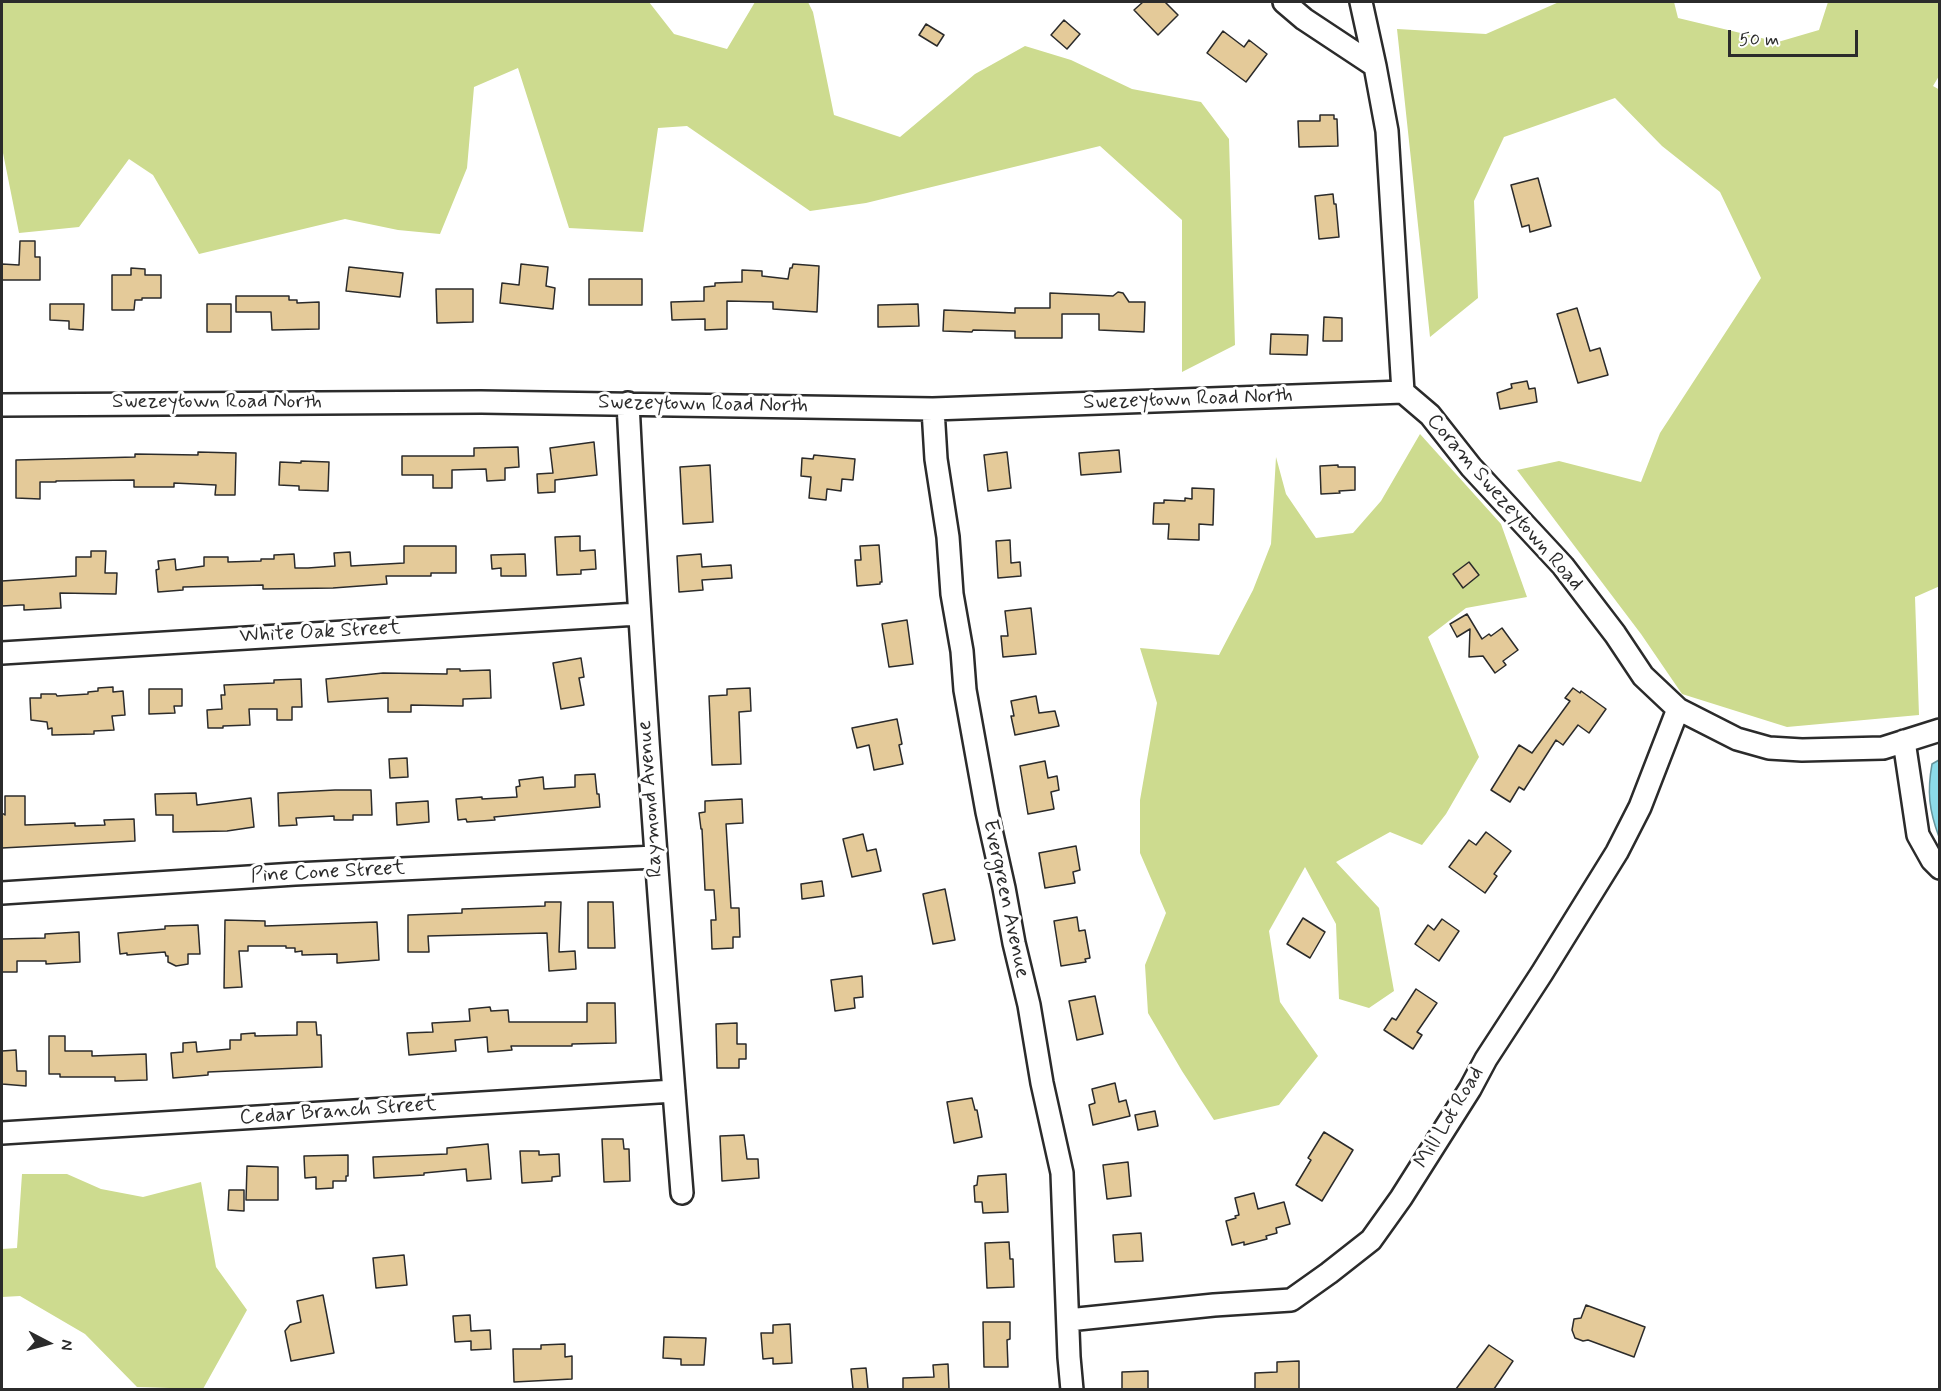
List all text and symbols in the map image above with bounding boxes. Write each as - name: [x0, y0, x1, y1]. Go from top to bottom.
- scale bar: [1731, 18, 1862, 56]
- text: 50 m: [1739, 28, 1779, 52]
- street label: Swezeytown Road North: [1083, 384, 1293, 416]
- street label: Swezeytown Road North: [112, 390, 322, 416]
- street label: Swezeytown Road North: [598, 391, 808, 419]
- street label: Coram Swezeytown Road: [1420, 409, 1588, 597]
- street label: White Oak Street: [239, 616, 401, 650]
- street label: Raymond Avenue: [633, 719, 669, 879]
- street label: Evergreen Avenue: [976, 817, 1034, 981]
- street label: Pine Cone Street: [250, 856, 406, 890]
- street label: Mill Lot Road: [1410, 1063, 1490, 1173]
- street label: Cedar Branch Street: [239, 1093, 437, 1131]
- north arrow: [18, 1313, 78, 1373]
- text: N: [55, 1339, 77, 1351]

